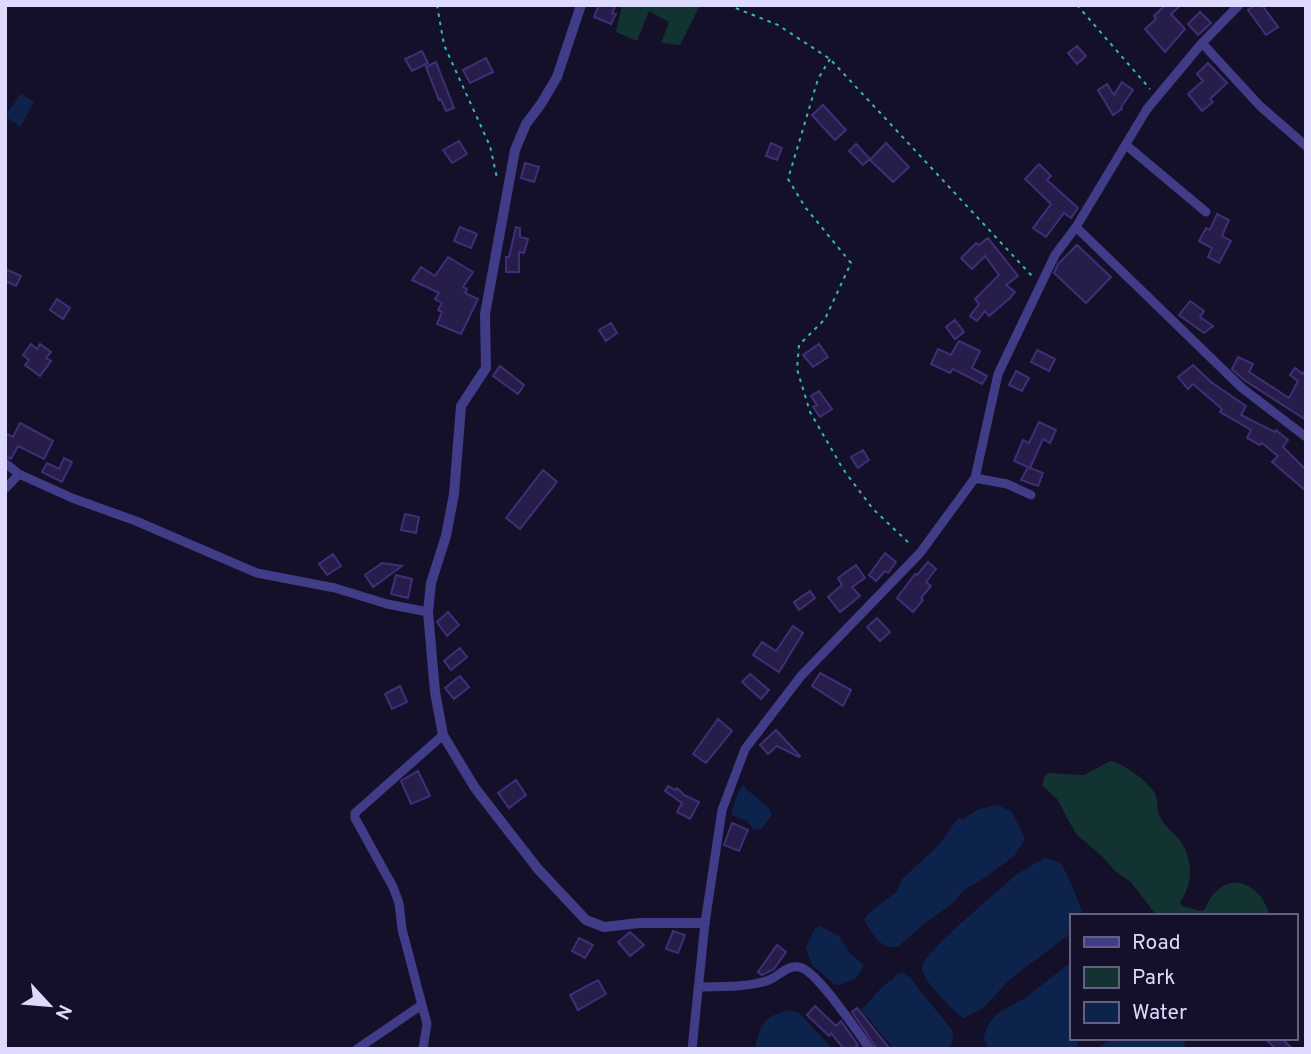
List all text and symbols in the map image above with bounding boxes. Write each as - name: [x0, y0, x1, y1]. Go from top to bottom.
- legend: [1070, 914, 1297, 1040]
- text: Road: [1132, 930, 1181, 957]
- text: Park: [1132, 965, 1175, 992]
- north arrow: [14, 970, 84, 1040]
- text: N: [49, 1000, 76, 1023]
- text: Water: [1132, 1000, 1187, 1027]

